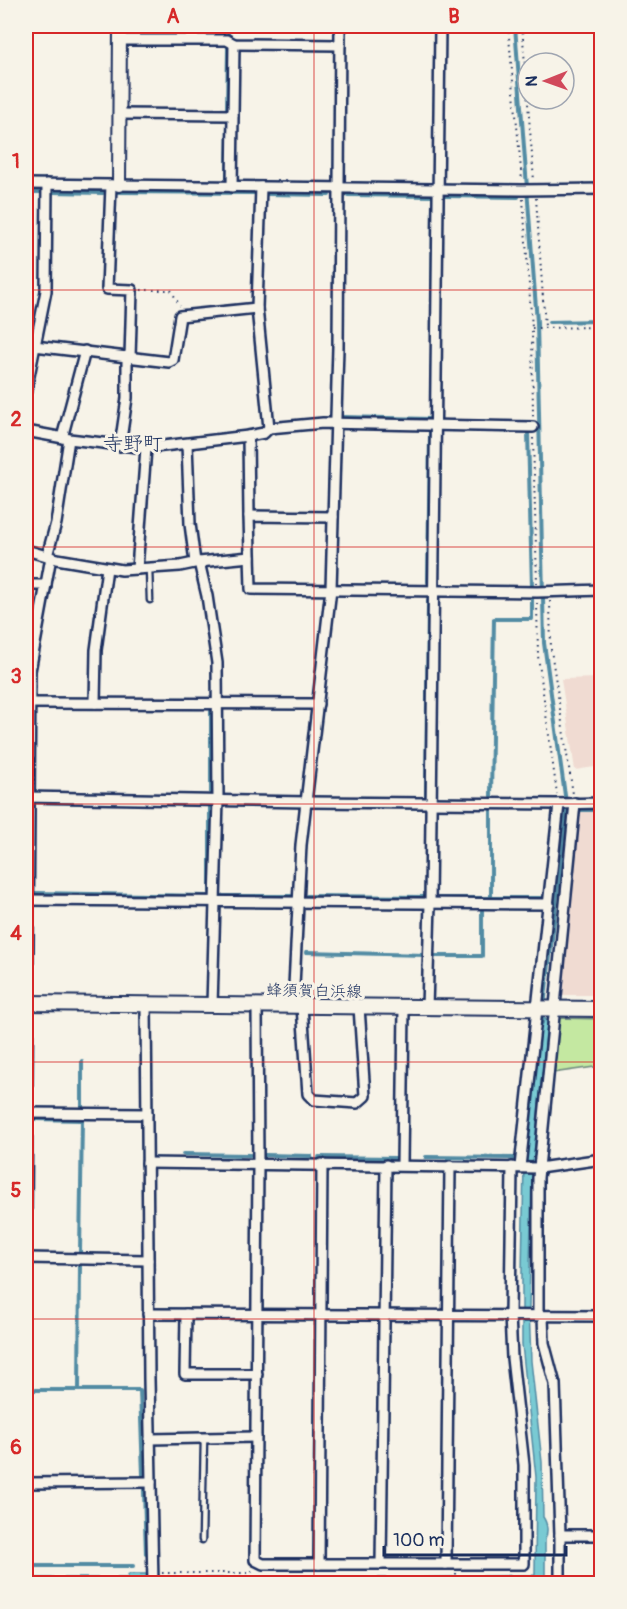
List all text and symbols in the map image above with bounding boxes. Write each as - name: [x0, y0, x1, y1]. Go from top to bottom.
- text: A: [167, 4, 180, 29]
- text: B: [448, 4, 460, 29]
- north arrow: [516, 51, 576, 111]
- text: N: [522, 75, 542, 87]
- text: 1: [12, 149, 20, 174]
- text: 2: [10, 407, 22, 432]
- district label: 寺野町: [103, 431, 163, 456]
- text: 3: [10, 664, 22, 689]
- text: 4: [10, 921, 22, 946]
- street label: 蜂須賀白浜線: [266, 980, 362, 1002]
- text: 5: [11, 1178, 22, 1203]
- text: 6: [10, 1435, 22, 1460]
- scale bar: [384, 1519, 566, 1557]
- text: 100 m: [393, 1529, 445, 1552]

